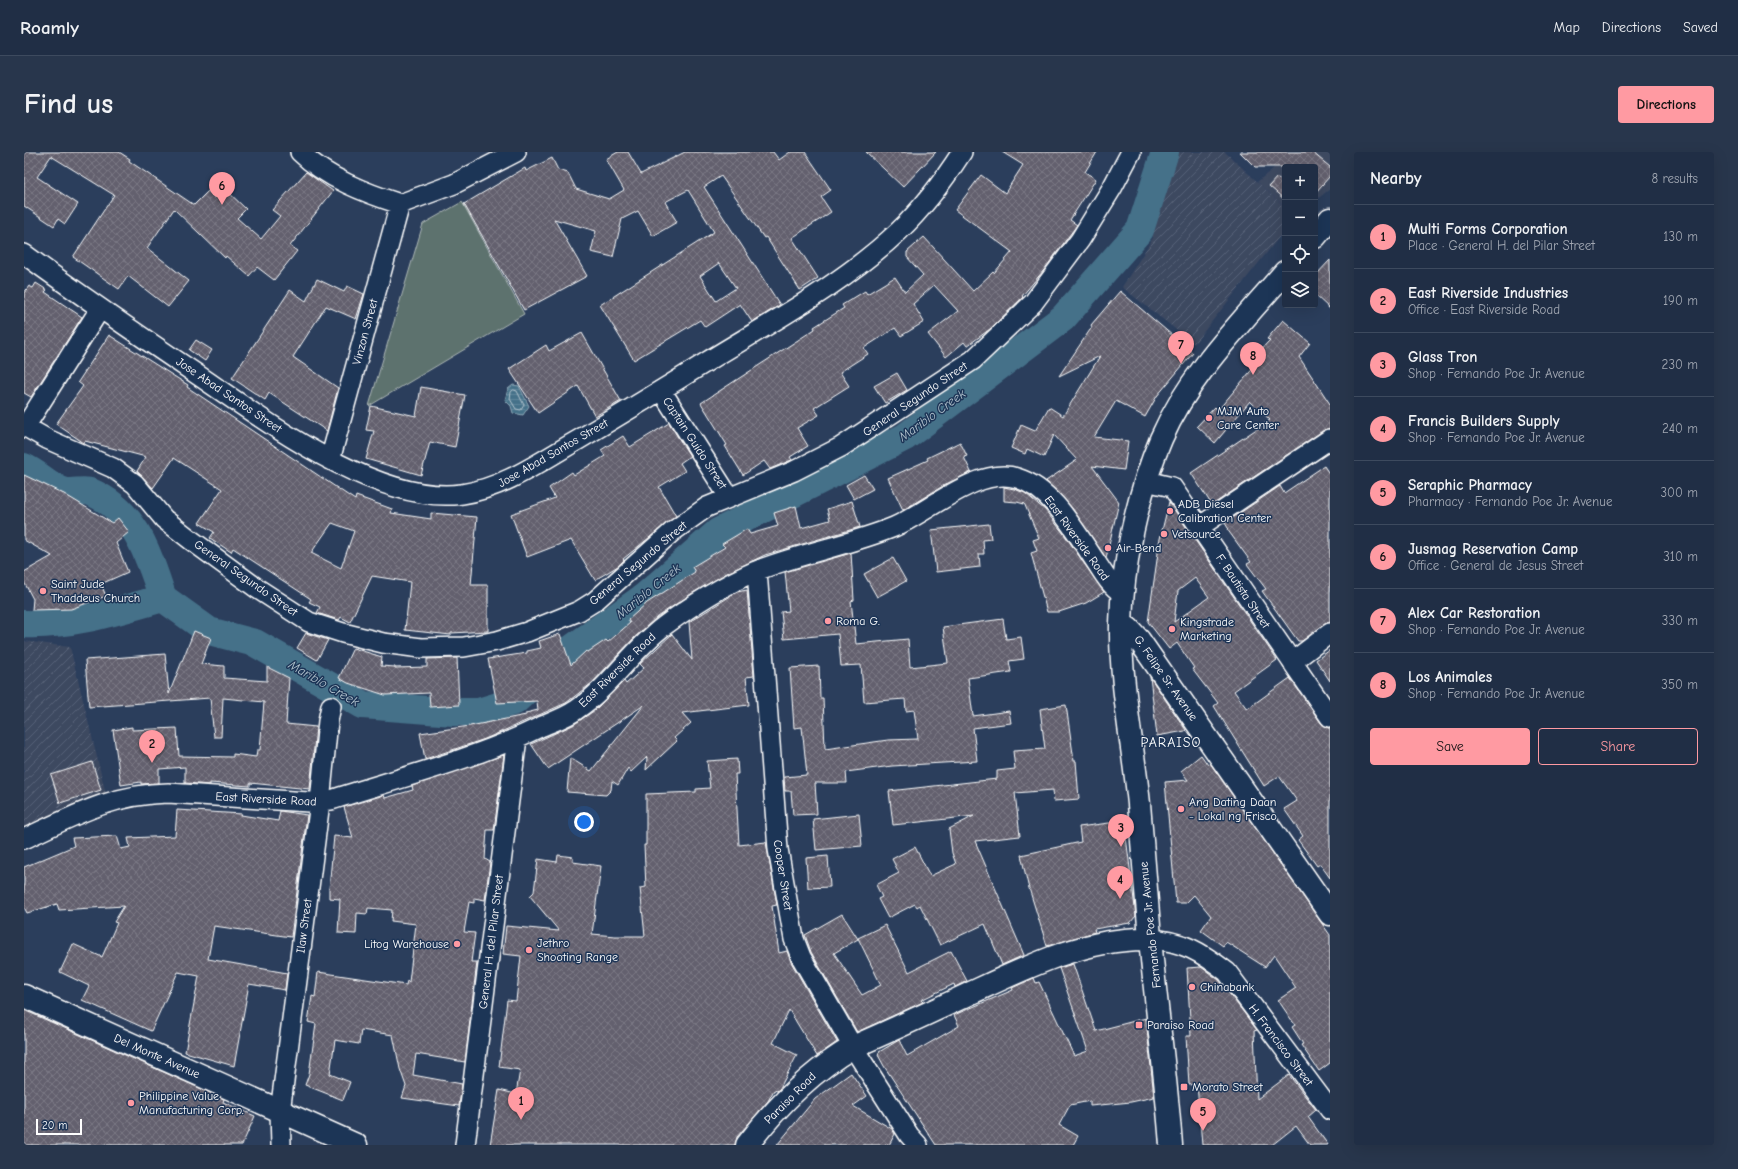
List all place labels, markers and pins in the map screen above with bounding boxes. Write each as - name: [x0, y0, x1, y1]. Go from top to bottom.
- pin: 6: [209, 172, 235, 205]
- pin: 7: [1168, 331, 1194, 364]
- pin: 8: [1240, 342, 1266, 375]
- place label: MJM Auto Care Center: [1217, 404, 1279, 432]
- marker: MJM Auto Care Center: [1204, 413, 1214, 423]
- place label: ADB Diesel Calibration Center: [1178, 497, 1271, 525]
- marker: ADB Diesel Calibration Center: [1165, 506, 1175, 516]
- place label: Vetsource: [1172, 527, 1221, 541]
- marker: Vetsource: [1159, 529, 1169, 539]
- place label: Air-Bend: [1116, 541, 1161, 555]
- marker: Air-Bend: [1103, 543, 1113, 553]
- place label: Saint Jude Thaddeus Church: [51, 577, 140, 605]
- marker: Saint Jude Thaddeus Church: [38, 586, 48, 596]
- place label: Roma G.: [836, 614, 880, 628]
- place label: Kingstrade Marketing: [1180, 615, 1234, 643]
- marker: Roma G.: [823, 616, 833, 626]
- marker: Kingstrade Marketing: [1167, 624, 1177, 634]
- pin: 2: [139, 730, 165, 763]
- place label: Ang Dating Daan - Lokal ng Frisco: [1189, 795, 1277, 823]
- marker: Ang Dating Daan - Lokal ng Frisco: [1176, 804, 1186, 814]
- pin: 3: [1108, 814, 1134, 847]
- pin: 4: [1107, 866, 1133, 899]
- place label: Jethro Shooting Range: [537, 936, 618, 964]
- place label: Litog Warehouse: [364, 937, 449, 951]
- marker: Litog Warehouse: [452, 939, 462, 949]
- marker: Jethro Shooting Range: [524, 945, 534, 955]
- place label: Chinabank: [1200, 980, 1255, 994]
- marker: Chinabank: [1187, 982, 1197, 992]
- place label: Paraiso Road: [1147, 1018, 1214, 1032]
- marker: Paraiso Road: [1134, 1020, 1144, 1030]
- place label: Morato Street: [1192, 1080, 1263, 1094]
- marker: Morato Street: [1179, 1082, 1189, 1092]
- pin: 1: [508, 1087, 534, 1120]
- place label: Philippine Value Manufacturing Corp.: [139, 1089, 244, 1117]
- marker: Philippine Value Manufacturing Corp.: [126, 1098, 136, 1108]
- pin: 5: [1190, 1098, 1216, 1131]

